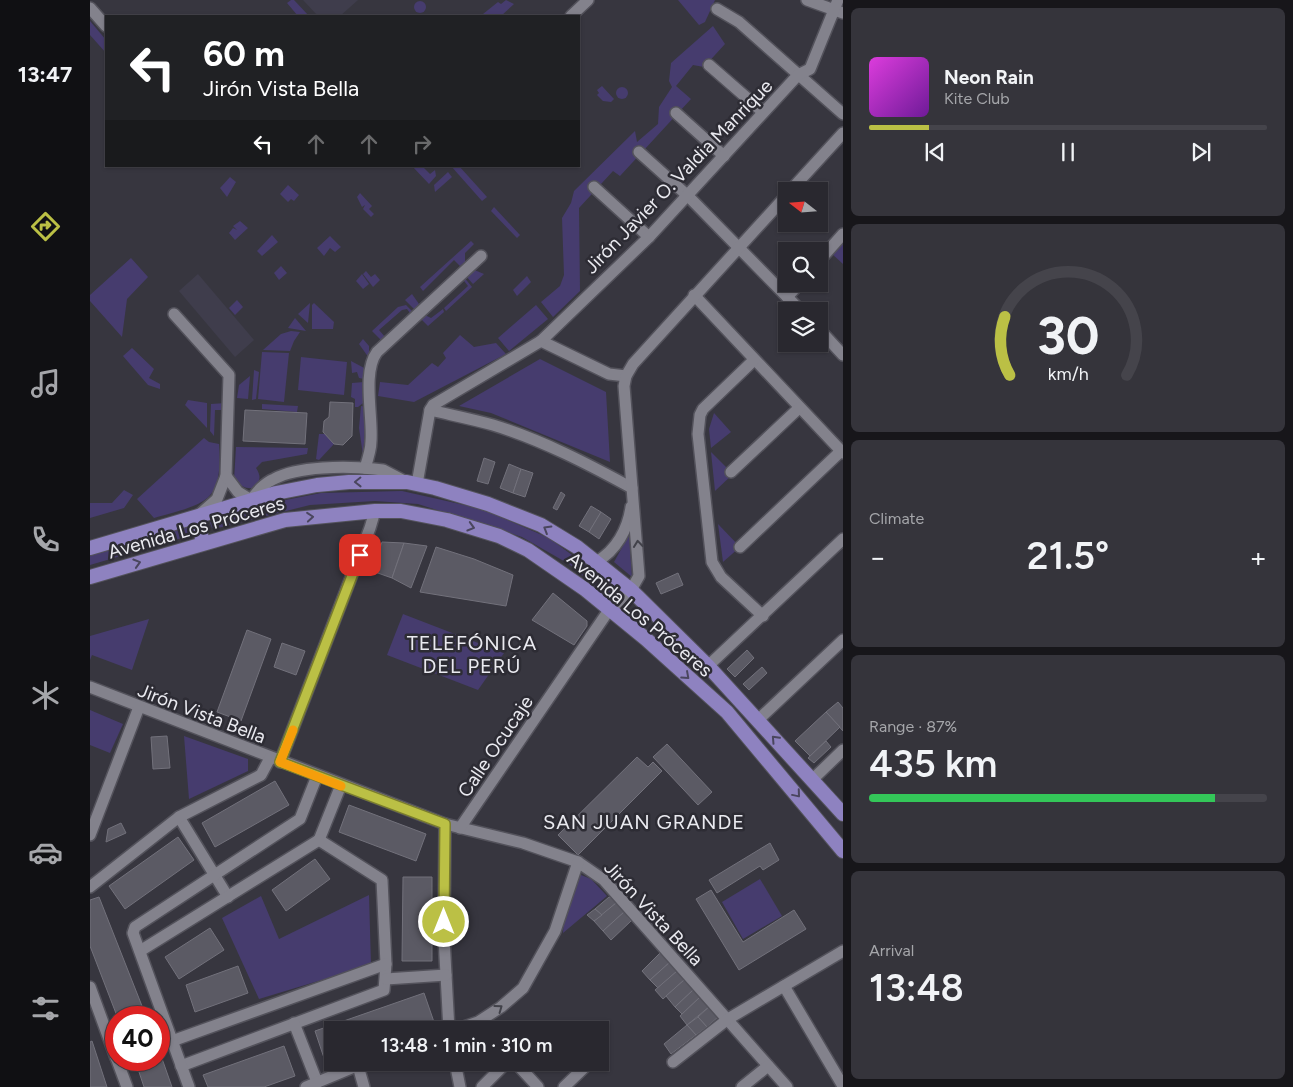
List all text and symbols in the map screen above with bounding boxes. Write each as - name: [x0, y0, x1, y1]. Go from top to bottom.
- text: 60 m: [203, 33, 285, 75]
- icon: left: [120, 35, 185, 100]
- text: 13:47: [18, 61, 72, 88]
- text: Neon Rain: [944, 66, 1034, 89]
- text: Jirón Vista Bella: [203, 75, 359, 102]
- street label: Jirón Javier O. Valdia Manrique: [580, 75, 777, 278]
- text: Kite Club: [944, 89, 1010, 108]
- icon: left: [249, 130, 277, 158]
- icon: ahead: [302, 130, 330, 158]
- icon: ahead: [355, 130, 383, 158]
- icon: right: [408, 130, 436, 158]
- icon: previous: [921, 138, 949, 166]
- icon: pause: [1054, 138, 1082, 166]
- icon: next: [1187, 138, 1215, 166]
- north arrow: [778, 182, 828, 232]
- map controls: [778, 182, 828, 352]
- icon: directions: [28, 209, 63, 244]
- button: search: [778, 242, 828, 292]
- button: layers: [778, 302, 828, 352]
- text: 30: [1037, 305, 1099, 367]
- text: km/h: [1048, 363, 1088, 384]
- icon: music: [28, 366, 63, 401]
- one-way arrow: [354, 477, 362, 487]
- street label: Avenida Los Próceres: [105, 491, 287, 564]
- text: Climate: [869, 509, 924, 528]
- one-way arrow: [307, 512, 315, 523]
- one-way arrow: [466, 521, 474, 531]
- icon: phone: [28, 522, 63, 557]
- one-way arrow: [544, 526, 553, 536]
- text: 21.5°: [1027, 533, 1109, 579]
- pin: [339, 534, 381, 576]
- one-way arrow: [633, 540, 644, 548]
- text: −: [869, 540, 886, 574]
- text: +: [1250, 540, 1267, 574]
- icon: arrive: [346, 541, 374, 569]
- street label: Avenida Los Próceres: [562, 547, 717, 682]
- one-way arrow: [132, 558, 140, 568]
- district label: TELEFÓNICA DEL PERÚ: [407, 631, 537, 678]
- one-way arrow: [681, 670, 690, 679]
- icon: climate: [28, 678, 63, 713]
- street label: Jirón Vista Bella: [135, 679, 269, 748]
- street label: Calle Ocucaje: [453, 691, 538, 802]
- text: Range · 87%: [869, 717, 957, 736]
- one-way arrow: [772, 735, 781, 744]
- text: 435 km: [869, 741, 997, 787]
- one-way arrow: [791, 789, 800, 798]
- district label: SAN JUAN GRANDE: [543, 810, 745, 834]
- icon: car: [28, 835, 63, 870]
- street label: Jirón Vista Bella: [599, 856, 708, 971]
- position arrow: [417, 895, 469, 947]
- text: Arrival: [869, 941, 914, 960]
- text: 13:48: [869, 965, 964, 1011]
- icon: filters: [28, 991, 63, 1026]
- speed limit sign: 40: [105, 1006, 170, 1071]
- one-way arrow: [493, 1006, 502, 1014]
- text: 13:48 · 1 min · 310 m: [381, 1034, 552, 1057]

